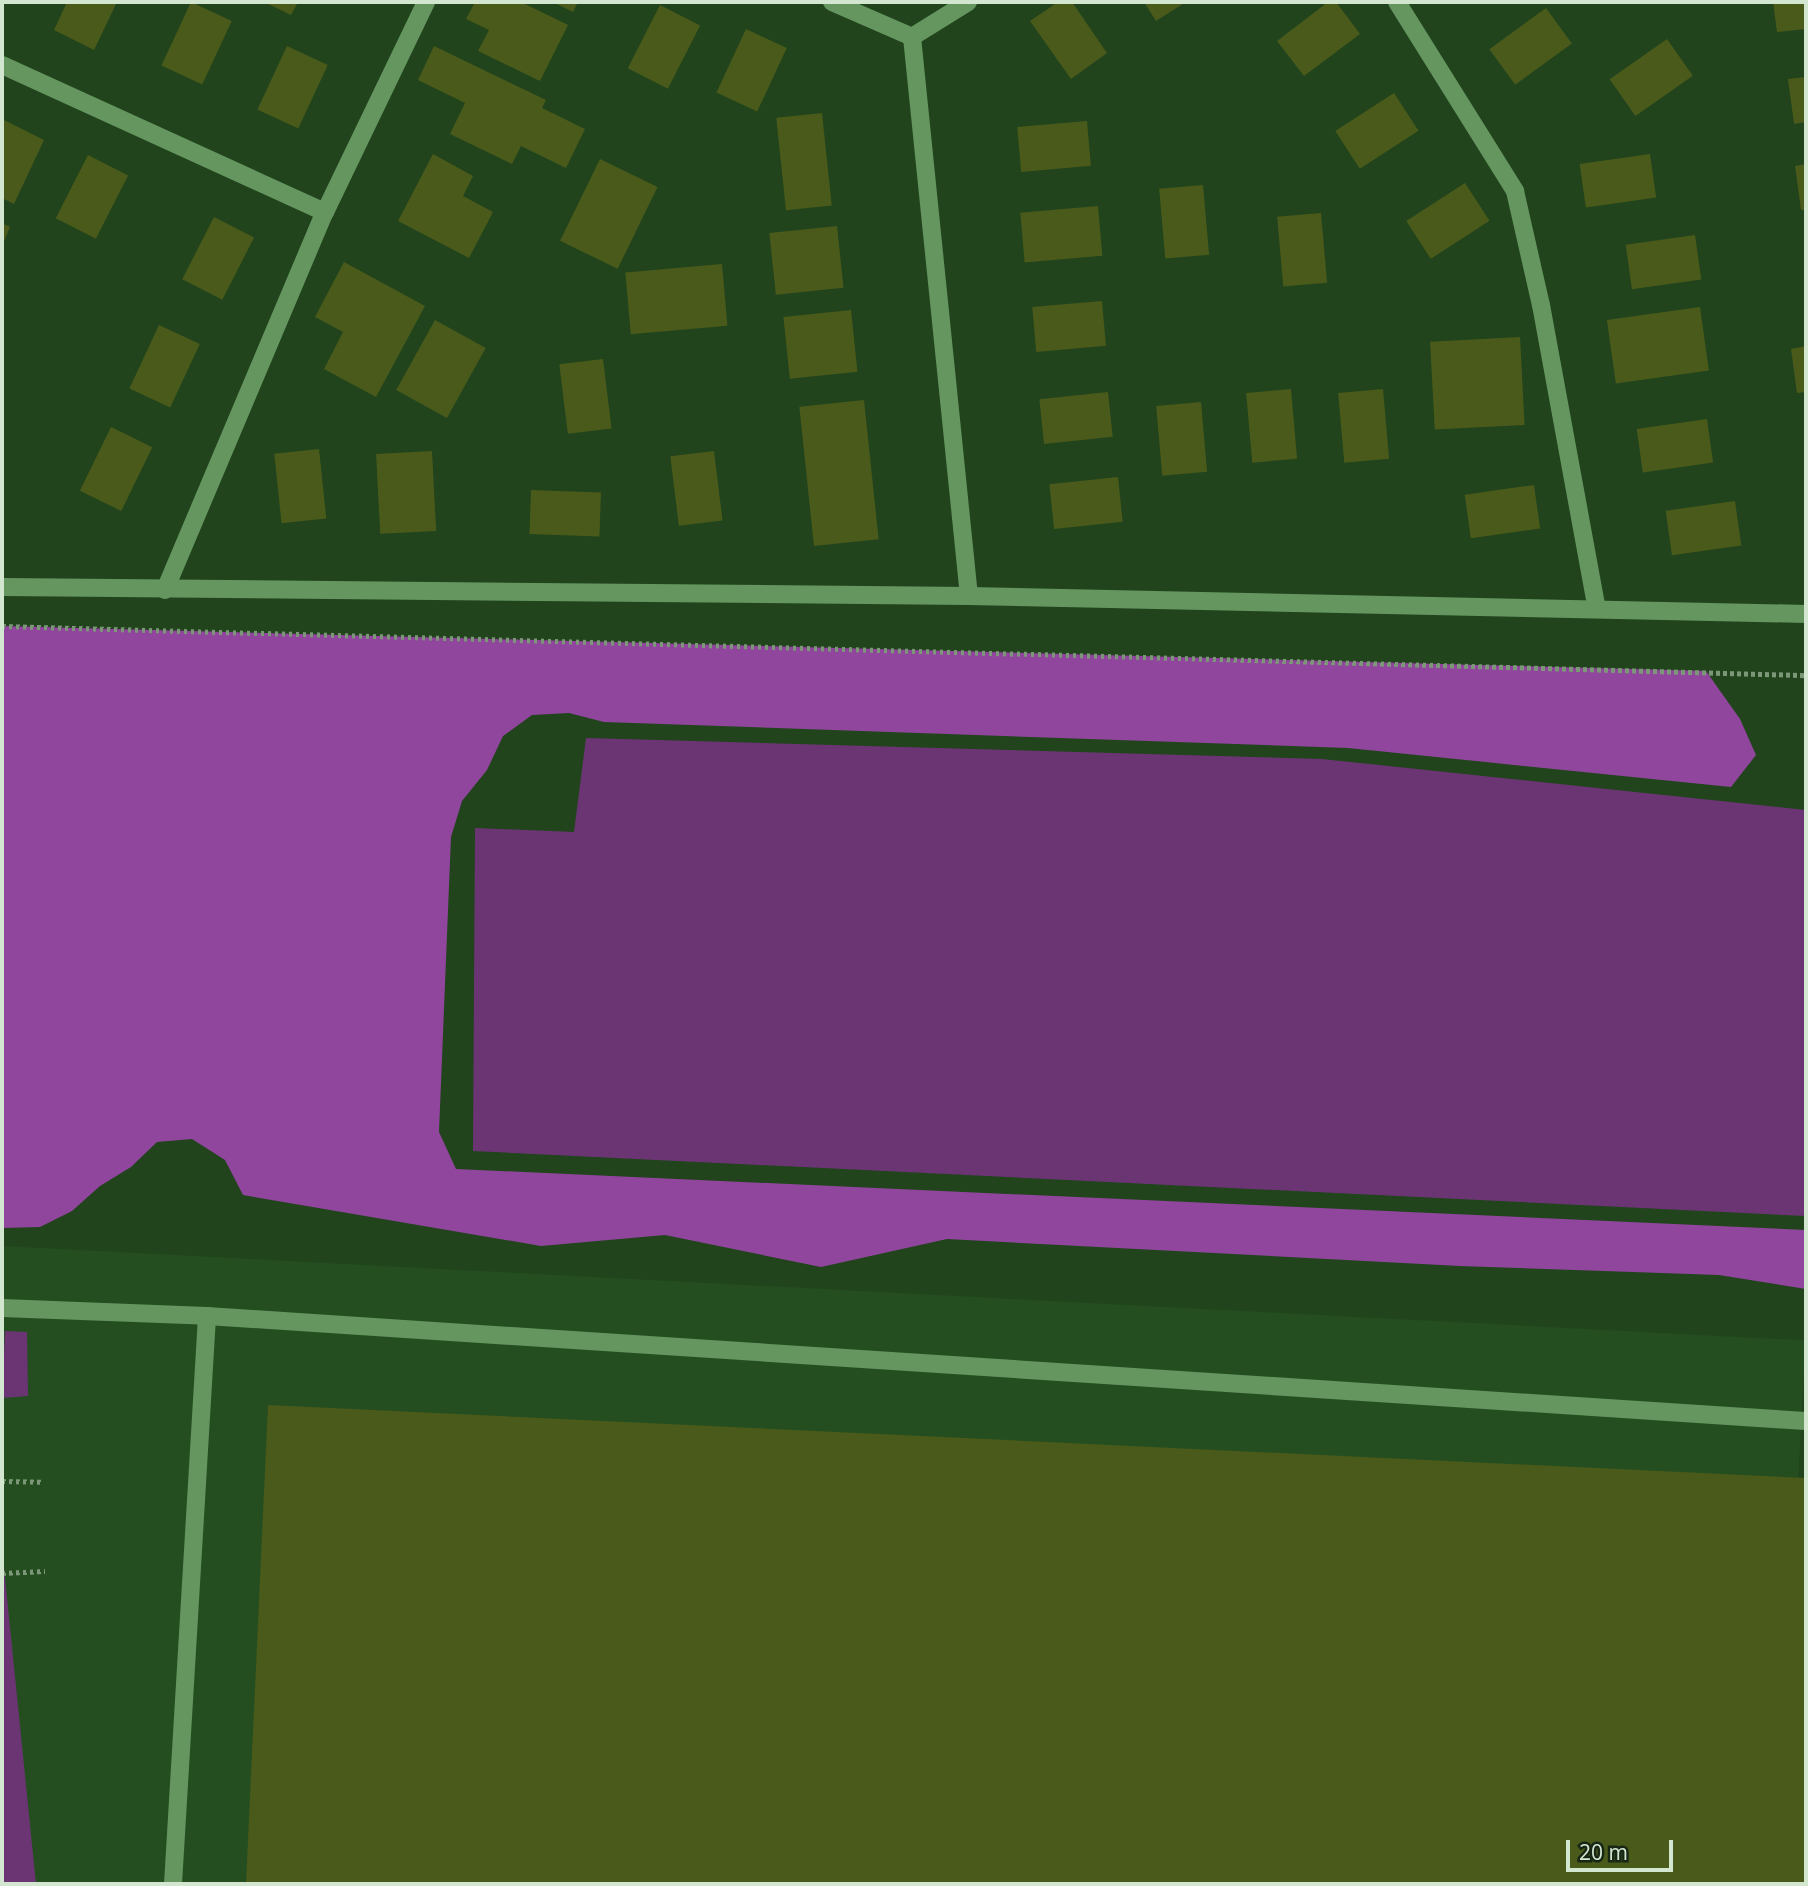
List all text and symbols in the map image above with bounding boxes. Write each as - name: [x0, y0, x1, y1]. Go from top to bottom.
- scale bar: [1570, 1826, 1677, 1870]
- text: 20 m: [1579, 1838, 1628, 1866]

